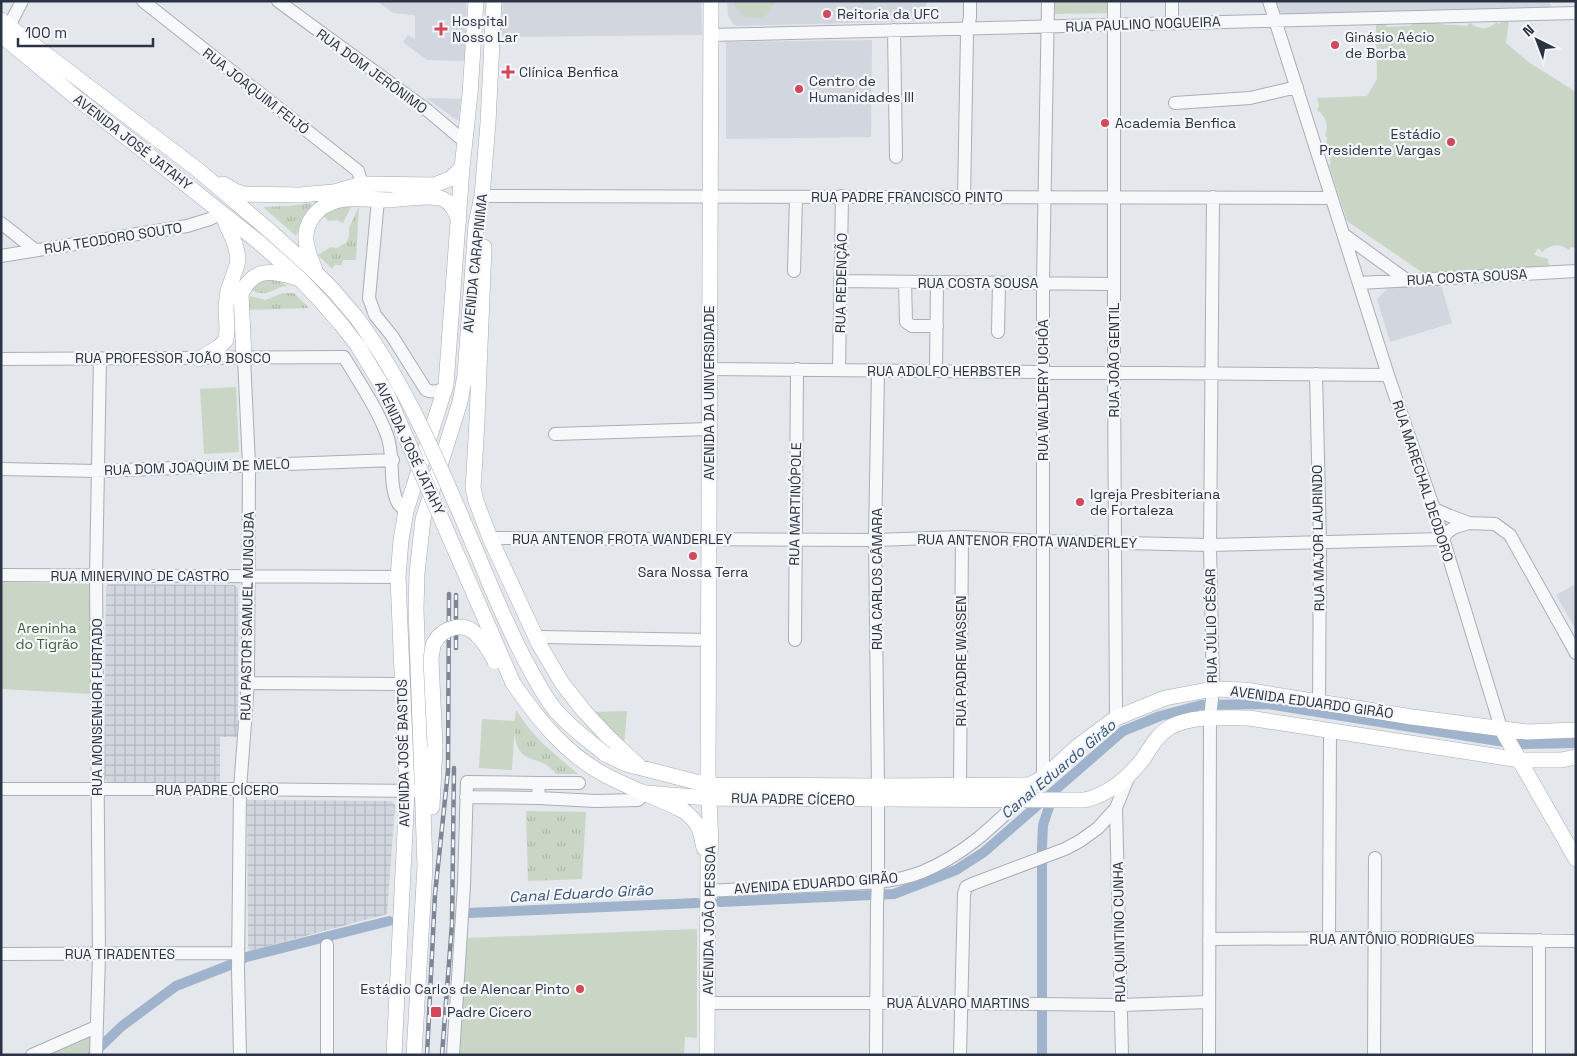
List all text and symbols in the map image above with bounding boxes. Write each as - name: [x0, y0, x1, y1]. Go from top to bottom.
- place label: Reitoria da UFC: [837, 5, 939, 23]
- marker: Reitoria da UFC: [821, 8, 833, 20]
- place label: Hospital Nosso Lar: [452, 12, 518, 46]
- street label: RUA PAULINO NOGUEIRA: [1065, 12, 1221, 36]
- scale bar: [18, 15, 152, 47]
- north arrow: [1512, 15, 1562, 65]
- text: N: [1519, 21, 1538, 40]
- marker: Hospital Nosso Lar: [434, 22, 448, 36]
- text: 100 m: [25, 23, 67, 42]
- street label: RUA DOM JERÔNIMO: [313, 25, 431, 117]
- place label: Ginásio Aécio de Borba: [1345, 28, 1435, 62]
- marker: Ginásio Aécio de Borba: [1329, 39, 1341, 51]
- street label: RUA JOAQUIM FEIJÓ: [199, 44, 313, 138]
- place label: Clínica Benfica: [519, 63, 619, 81]
- marker: Clínica Benfica: [501, 65, 515, 79]
- place label: Centro de Humanidades III: [809, 72, 914, 106]
- marker: Centro de Humanidades III: [793, 83, 805, 95]
- street label: AVENIDA JOSÉ JATAHY: [70, 90, 196, 194]
- place label: Academia Benfica: [1115, 114, 1236, 132]
- marker: Academia Benfica: [1099, 117, 1111, 129]
- place label: Estádio Presidente Vargas: [1319, 125, 1441, 159]
- marker: Estádio Presidente Vargas: [1445, 136, 1457, 148]
- street label: RUA PADRE FRANCISCO PINTO: [811, 188, 1003, 206]
- street label: AVENIDA CARAPINIMA: [459, 192, 491, 333]
- street label: RUA TEODORO SOUTO: [43, 218, 183, 258]
- street label: RUA REDENÇÃO: [831, 233, 851, 333]
- street label: RUA COSTA SOUSA: [1406, 265, 1528, 289]
- street label: RUA COSTA SOUSA: [918, 274, 1039, 292]
- street label: RUA JOÃO GENTIL: [1105, 302, 1123, 417]
- street label: AVENIDA DA UNIVERSIDADE: [700, 306, 718, 480]
- street label: RUA WALDERY UCHÔA: [1034, 319, 1052, 461]
- street label: RUA PROFESSOR JOÃO BOSCO: [75, 349, 271, 367]
- street label: RUA ADOLFO HERBSTER: [867, 362, 1021, 380]
- street label: AVENIDA JOSÉ JATAHY: [371, 378, 449, 518]
- street label: RUA MARECHAL DEODORO: [1388, 398, 1458, 564]
- street label: RUA MARTINÓPOLE: [785, 442, 805, 566]
- street label: RUA DOM JOAQUIM DE MELO: [104, 455, 290, 479]
- street label: RUA MAJOR LAURINDO: [1308, 464, 1328, 612]
- place label: Igreja Presbiteriana de Fortaleza: [1090, 485, 1220, 519]
- marker: Igreja Presbiteriana de Fortaleza: [1074, 496, 1086, 508]
- street label: RUA CARLOS CÂMARA: [868, 508, 886, 650]
- street label: RUA PASTOR SAMUEL MUNGUBA: [236, 511, 258, 721]
- street label: RUA ANTENOR FROTA WANDERLEY: [512, 530, 732, 548]
- street label: RUA ANTENOR FROTA WANDERLEY: [917, 530, 1138, 552]
- marker: Sara Nossa Terra: [687, 550, 699, 562]
- place label: Sara Nossa Terra: [638, 563, 748, 581]
- street label: RUA MINERVINO DE CASTRO: [51, 567, 229, 585]
- street label: RUA JÚLIO CÉSAR: [1201, 568, 1221, 684]
- street label: RUA PADRE WASSEN: [952, 595, 970, 727]
- street label: RUA MONSENHOR FURTADO: [88, 618, 106, 796]
- park label: Areninha do Tigrão: [16, 619, 78, 653]
- street label: AVENIDA JOSÉ BASTOS: [393, 679, 413, 827]
- street label: AVENIDA EDUARDO GIRÃO: [1229, 682, 1395, 722]
- water label: Canal Eduardo Girão: [997, 715, 1120, 823]
- street label: RUA PADRE CÍCERO: [155, 781, 279, 799]
- street label: RUA PADRE CÍCERO: [731, 789, 855, 809]
- street label: AVENIDA JOÃO PESSOA: [699, 845, 719, 995]
- street label: RUA QUINTINO CUNHA: [1109, 861, 1129, 1003]
- street label: AVENIDA EDUARDO GIRÃO: [733, 868, 899, 898]
- water label: Canal Eduardo Girão: [508, 880, 654, 906]
- street label: RUA ANTÔNIO RODRIGUES: [1309, 930, 1475, 948]
- street label: RUA TIRADENTES: [65, 945, 175, 963]
- place label: Estádio Carlos de Alencar Pinto: [360, 980, 570, 998]
- marker: Estádio Carlos de Alencar Pinto: [574, 983, 586, 995]
- street label: RUA ÁLVARO MARTINS: [886, 994, 1030, 1012]
- place label: Padre Cícero: [447, 1003, 532, 1021]
- marker: Padre Cícero: [429, 1005, 443, 1019]

